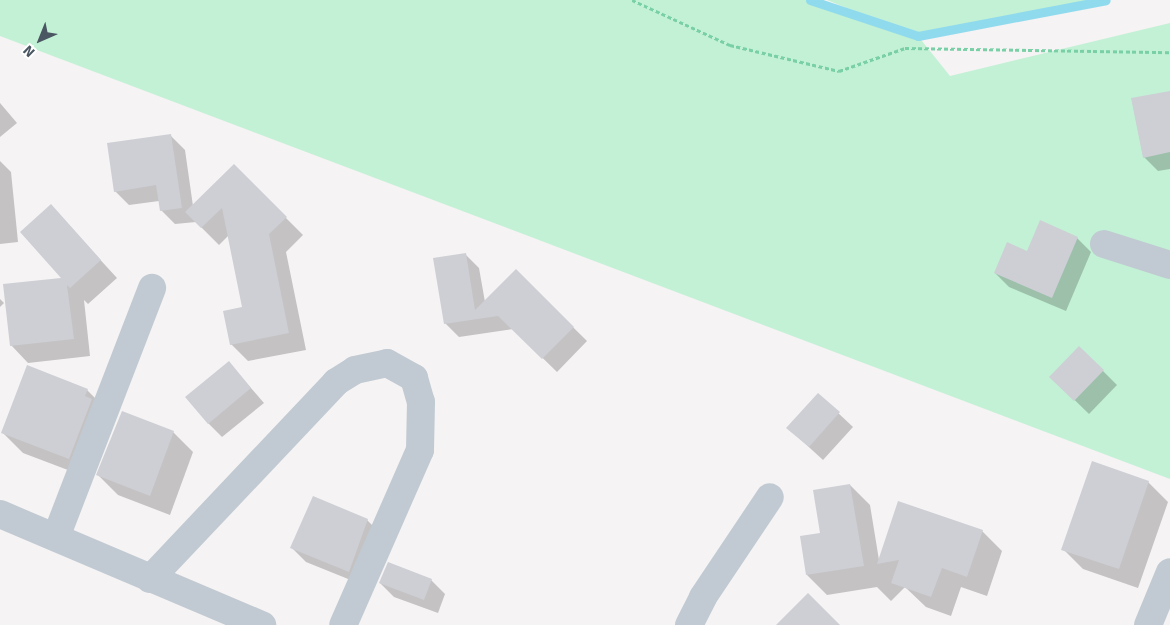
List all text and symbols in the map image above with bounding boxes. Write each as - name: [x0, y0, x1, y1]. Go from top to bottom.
- north arrow: [15, 15, 65, 65]
- text: N: [20, 42, 39, 61]

